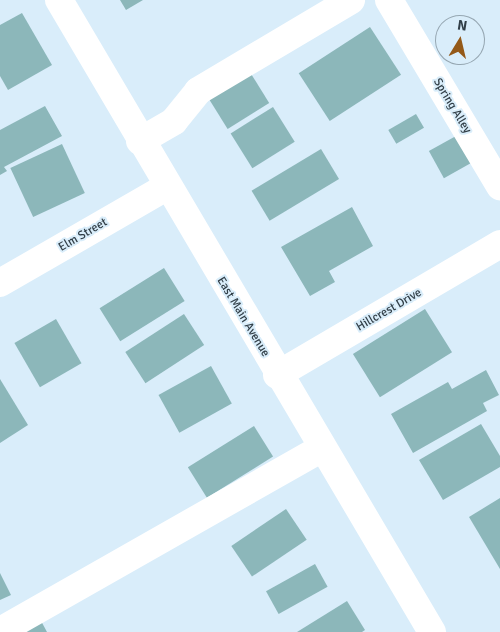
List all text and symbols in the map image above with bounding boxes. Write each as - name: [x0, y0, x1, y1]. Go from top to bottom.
- north arrow: [435, 15, 485, 65]
- text: N: [456, 17, 468, 35]
- street label: Spring Alley: [430, 76, 474, 136]
- street label: Elm Street: [56, 215, 110, 255]
- street label: East Main Avenue: [213, 274, 273, 360]
- street label: Hillcrest Drive: [354, 286, 424, 334]

